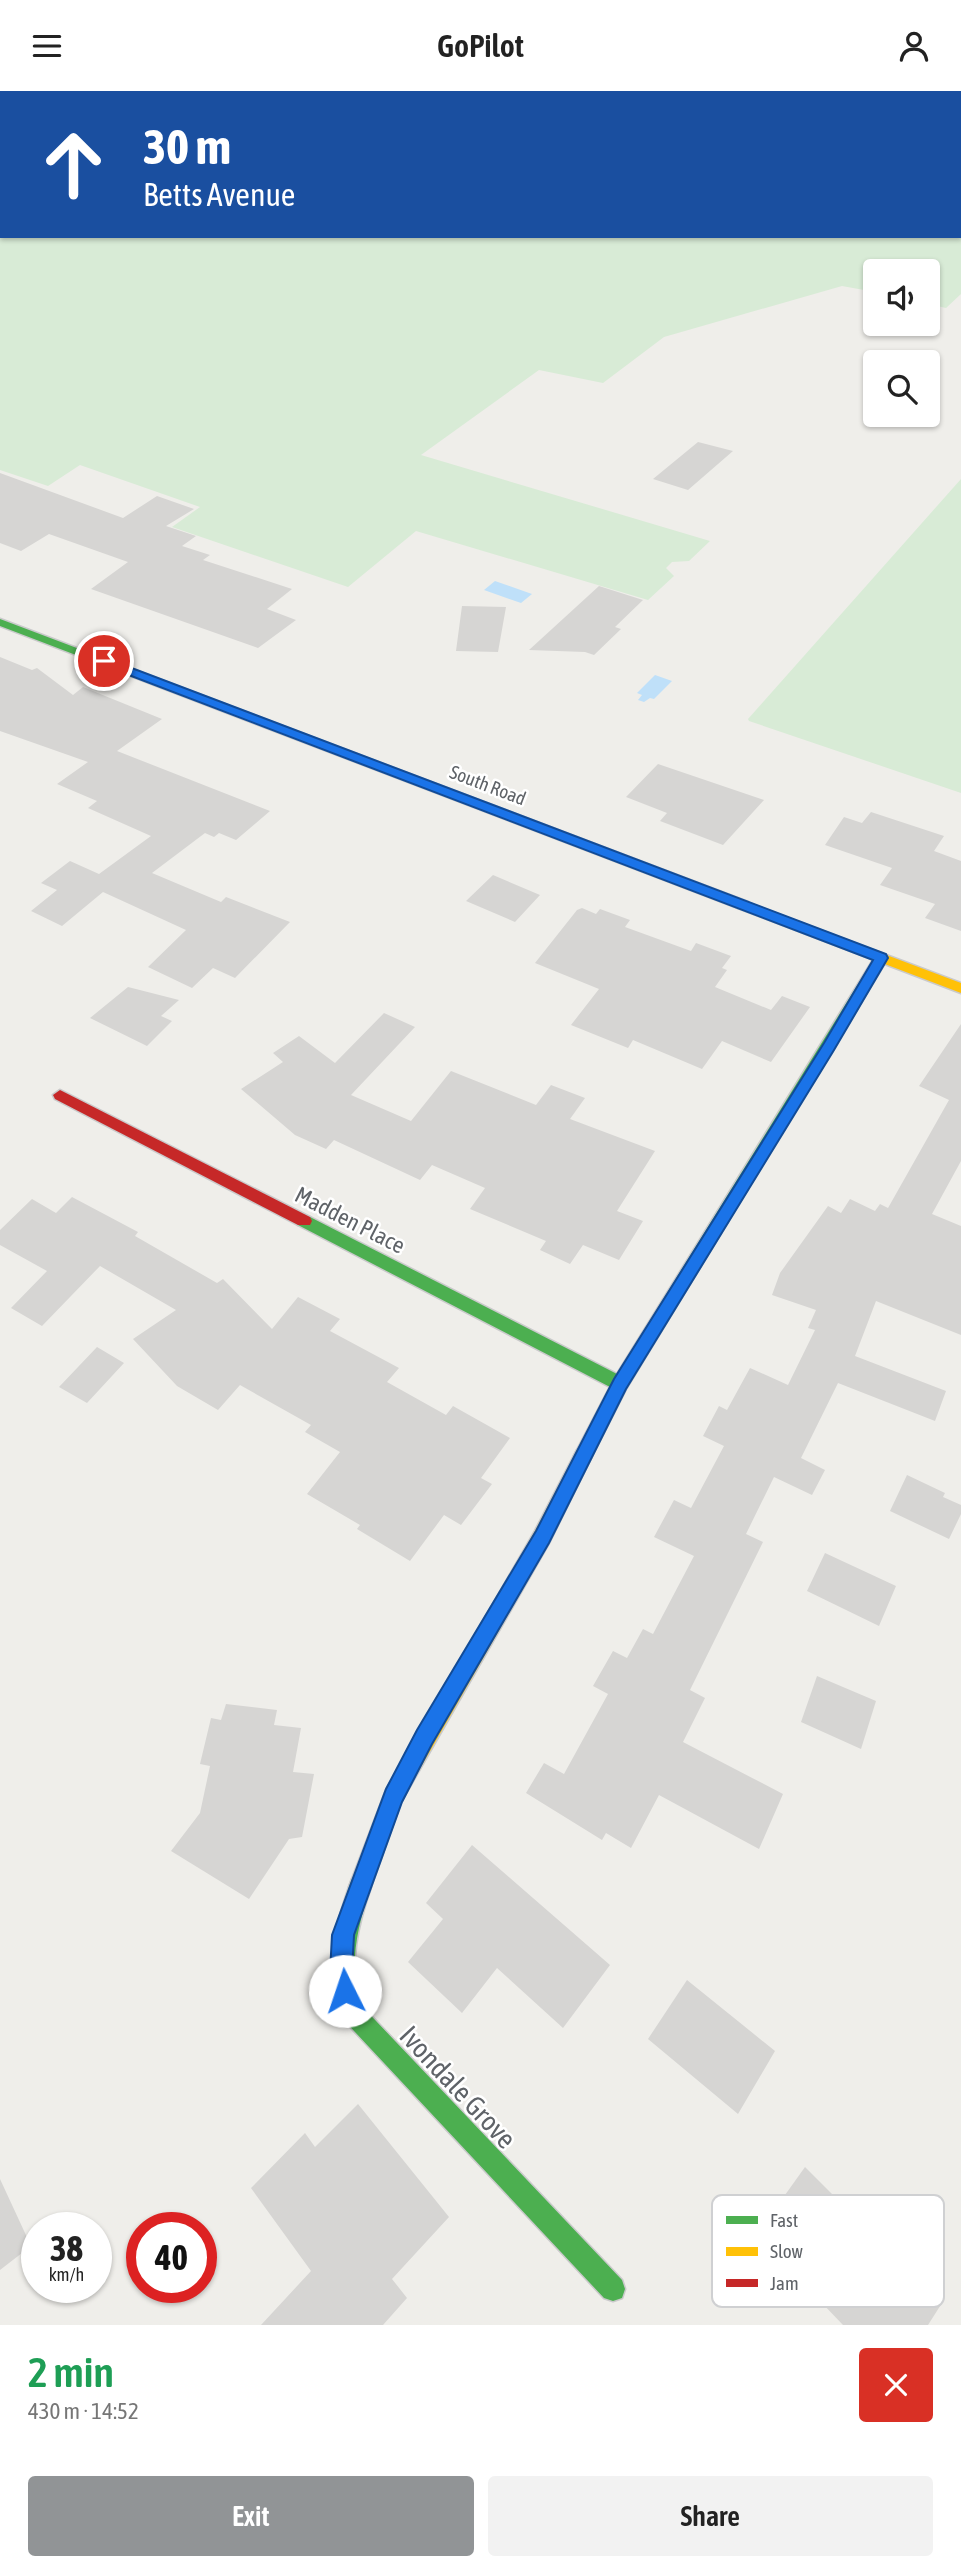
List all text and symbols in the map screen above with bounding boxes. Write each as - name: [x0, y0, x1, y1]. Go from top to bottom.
- icon: menu: [28, 27, 66, 65]
- text: GoPilot: [437, 27, 524, 64]
- icon: person: [895, 27, 933, 65]
- text: 30 m: [143, 118, 231, 174]
- icon: ahead: [28, 119, 119, 210]
- text: Betts Avenue: [143, 176, 295, 213]
- map controls: [863, 259, 940, 427]
- button: sound: [863, 259, 940, 336]
- button: search: [863, 350, 940, 427]
- pin: [74, 631, 134, 691]
- icon: arrive: [85, 642, 123, 680]
- street label: South Road: [447, 760, 529, 810]
- street label: Madden Place: [291, 1181, 409, 1259]
- position arrow: [308, 1954, 382, 2028]
- street label: Ivondale Grove: [393, 2019, 523, 2155]
- legend: [712, 2195, 944, 2307]
- text: Fast: [770, 2209, 798, 2231]
- speed limit sign: 40: [126, 2212, 217, 2303]
- text: 38: [50, 2228, 83, 2268]
- text: Slow: [770, 2240, 804, 2262]
- text: km/h: [49, 2264, 84, 2285]
- text: Jam: [770, 2272, 799, 2294]
- text: 2 min: [28, 2348, 114, 2396]
- button: close: [859, 2348, 933, 2422]
- text: 430 m · 14:52: [28, 2398, 139, 2424]
- button: Exit: [28, 2476, 474, 2556]
- button: Share: [488, 2476, 933, 2556]

